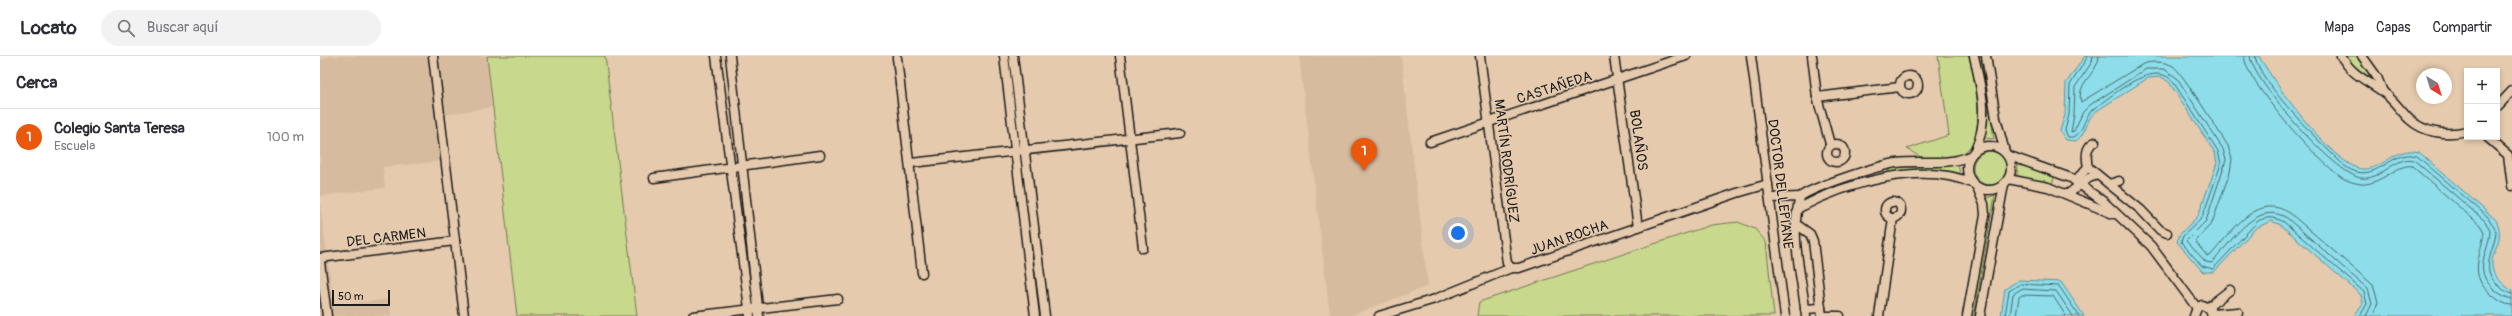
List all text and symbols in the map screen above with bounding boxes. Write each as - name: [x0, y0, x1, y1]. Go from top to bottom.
- search box: [101, 10, 381, 46]
- text: Locato: [20, 16, 77, 40]
- icon: search: [115, 17, 137, 39]
- text: Buscar aquí: [147, 18, 218, 37]
- text: Mapa: [2324, 19, 2354, 36]
- text: Capas: [2376, 19, 2411, 36]
- text: Compartir: [2433, 19, 2492, 36]
- street label: CASTAÑEDA: [1514, 66, 1594, 108]
- north arrow: [2416, 68, 2452, 104]
- map controls: [2464, 68, 2500, 140]
- button: +: [2464, 68, 2500, 104]
- text: Cerca: [16, 72, 57, 93]
- street label: MARTÍN RODRÍGUEZ: [1490, 98, 1524, 224]
- button: −: [2464, 104, 2500, 140]
- street label: BOLAÑOS: [1626, 108, 1652, 172]
- street label: DOCTOR DELLEPIANE: [1764, 118, 1797, 250]
- text: Colegio Santa Teresa: [54, 119, 185, 138]
- text: 1: [26, 129, 32, 145]
- text: 100 m: [267, 129, 304, 145]
- text: Escuela: [54, 138, 95, 154]
- pin: 1: [1351, 138, 1377, 171]
- street label: JUAN ROCHA: [1528, 216, 1610, 259]
- your location: [1448, 223, 1468, 243]
- street label: DEL CARMEN: [345, 224, 427, 251]
- scale bar: [332, 288, 390, 307]
- text: 50 m: [338, 290, 364, 303]

